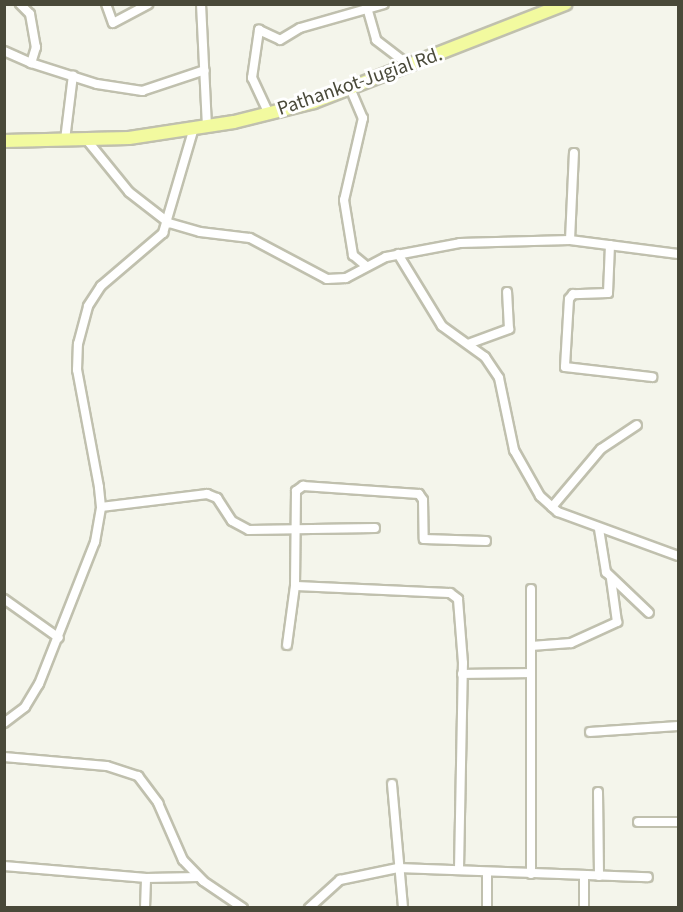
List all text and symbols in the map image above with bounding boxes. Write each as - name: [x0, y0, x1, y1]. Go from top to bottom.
- street label: Pathankot-Jugial Rd.: [274, 43, 446, 121]

